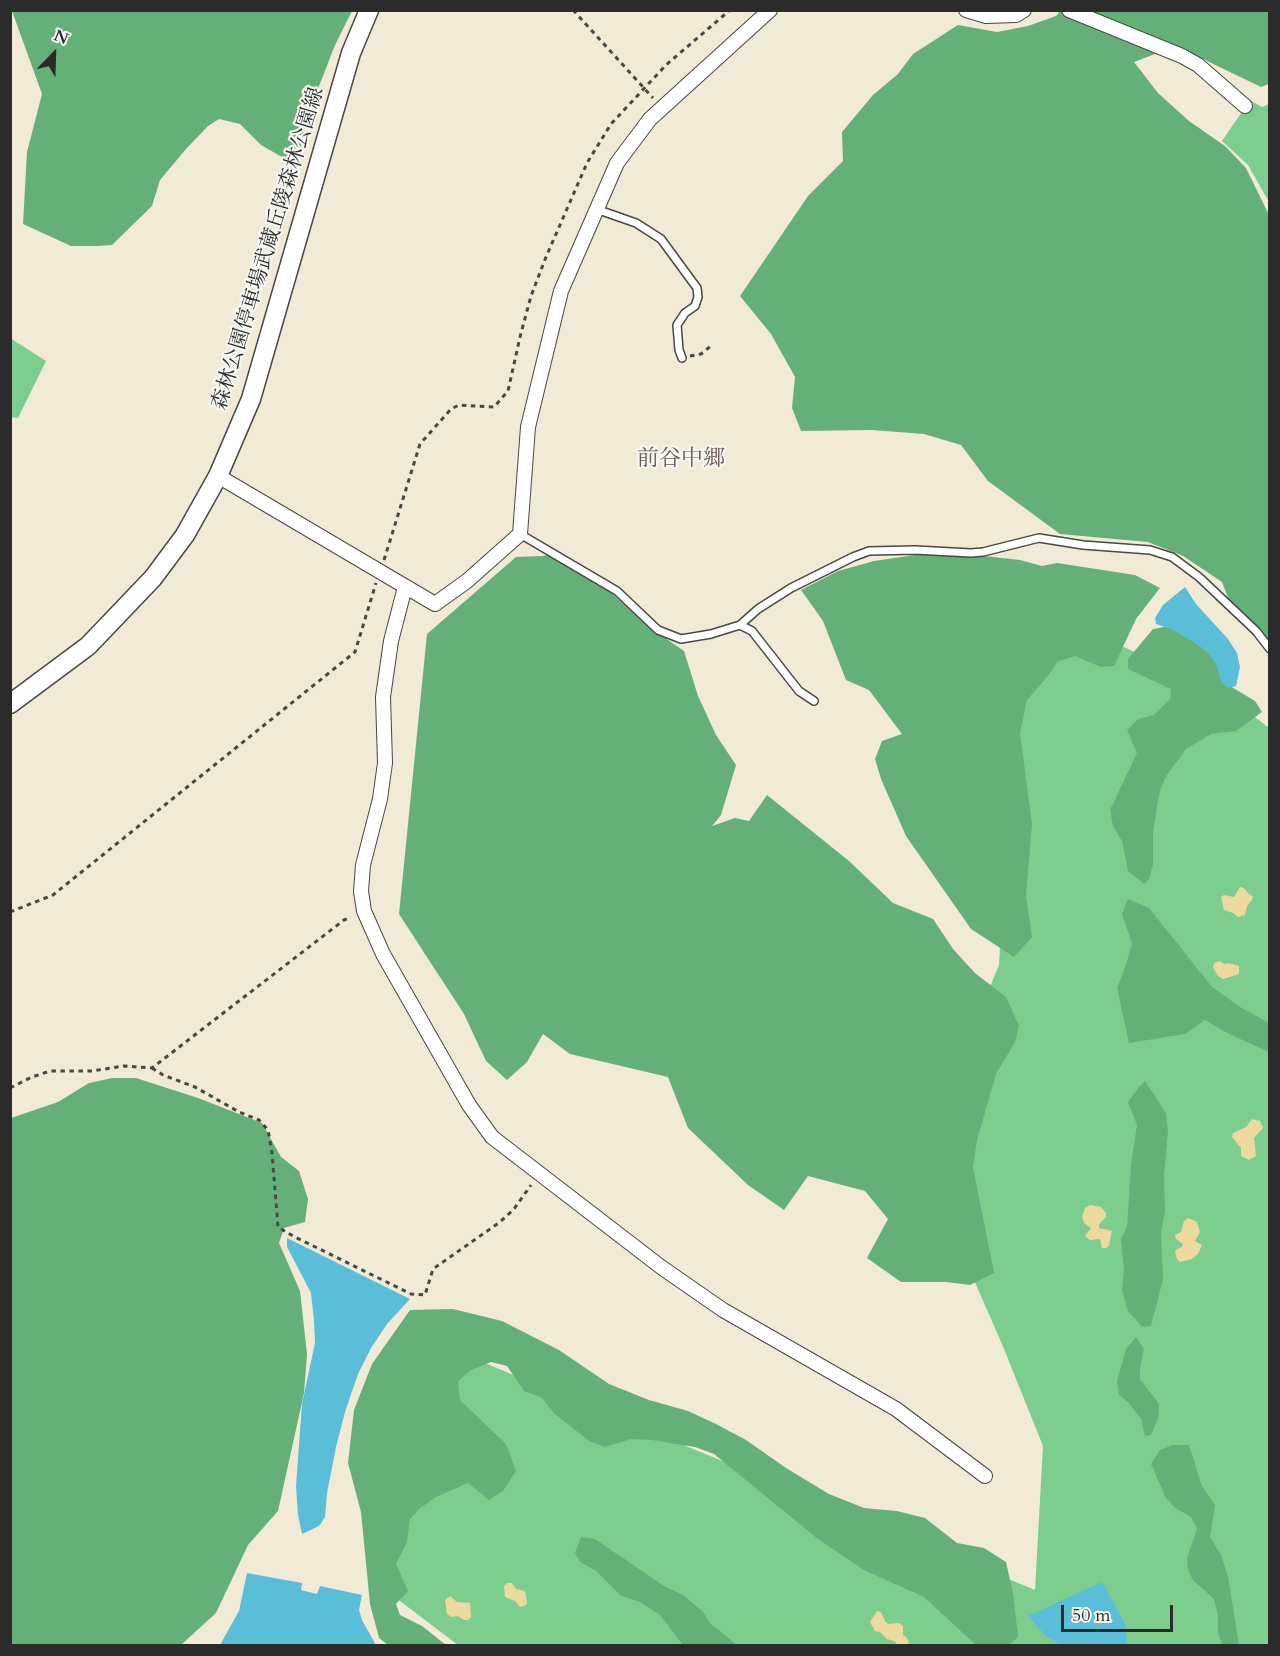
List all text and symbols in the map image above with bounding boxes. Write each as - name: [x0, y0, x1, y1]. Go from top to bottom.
- north arrow: [24, 24, 84, 84]
- text: N: [50, 25, 72, 50]
- street label: 森林公園停車場武蔵丘陵森林公園線: [208, 85, 330, 413]
- district label: 前谷中郷: [637, 447, 725, 473]
- scale bar: [1064, 1593, 1176, 1631]
- text: 50 m: [1072, 1603, 1111, 1628]

